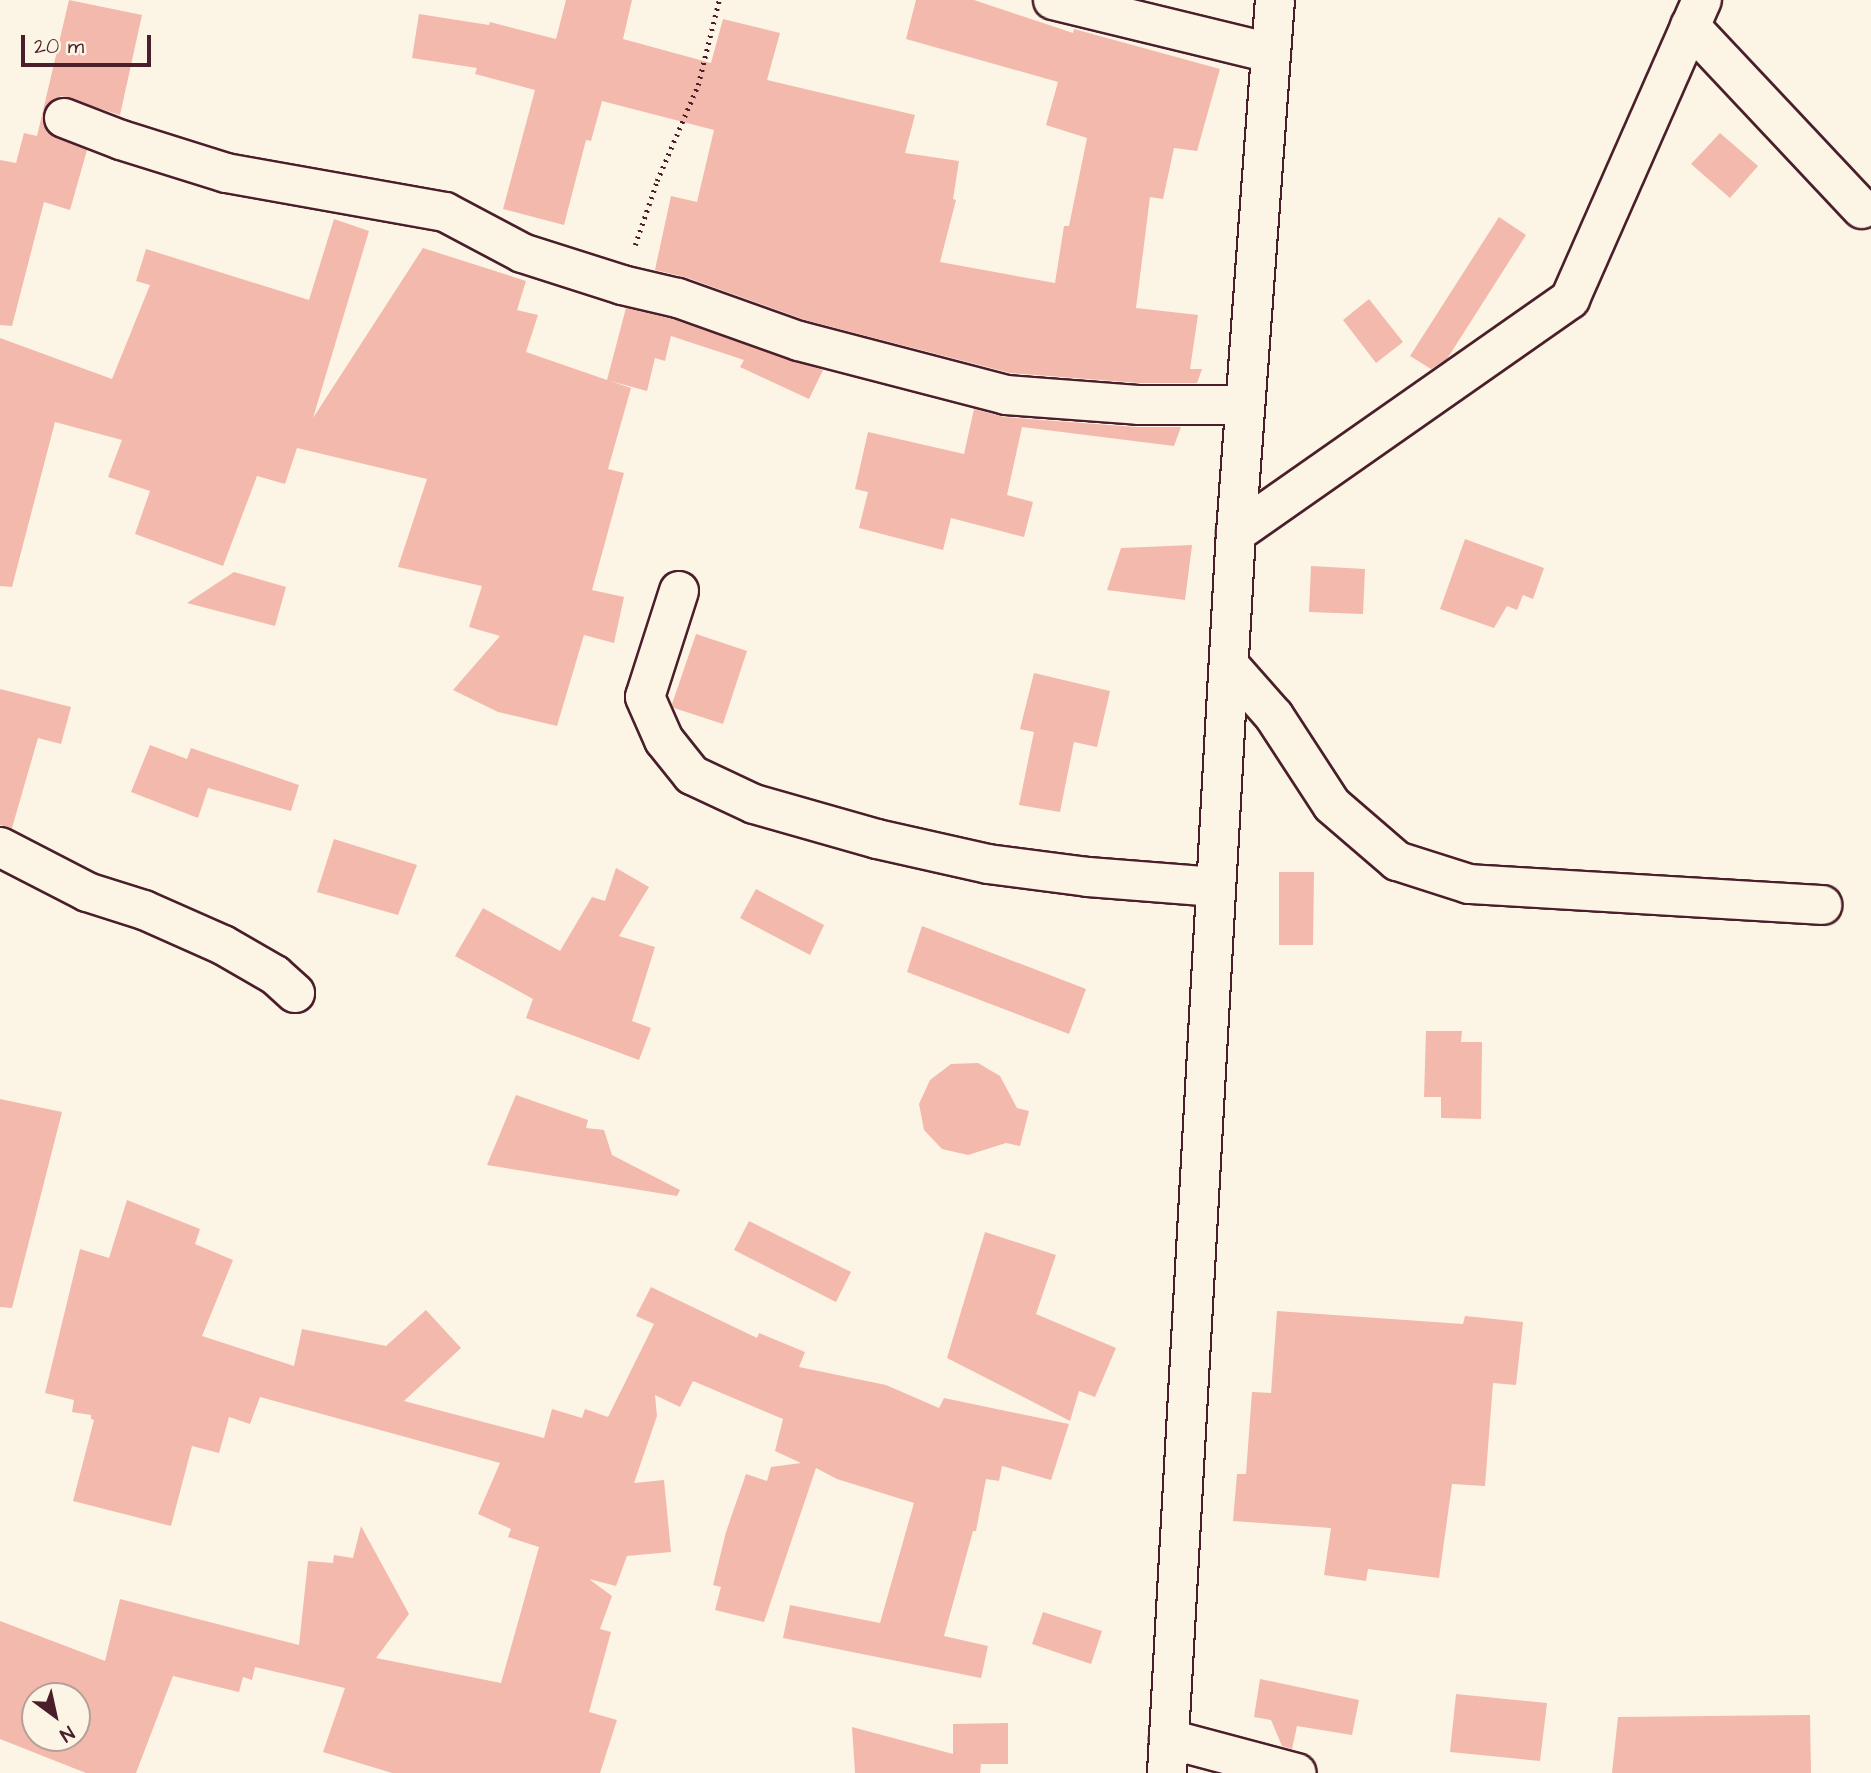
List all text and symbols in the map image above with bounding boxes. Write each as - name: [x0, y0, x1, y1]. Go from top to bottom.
- scale bar: [24, 21, 154, 65]
- text: 20 m: [34, 32, 84, 61]
- north arrow: [21, 1682, 91, 1752]
- text: N: [54, 1719, 79, 1748]

